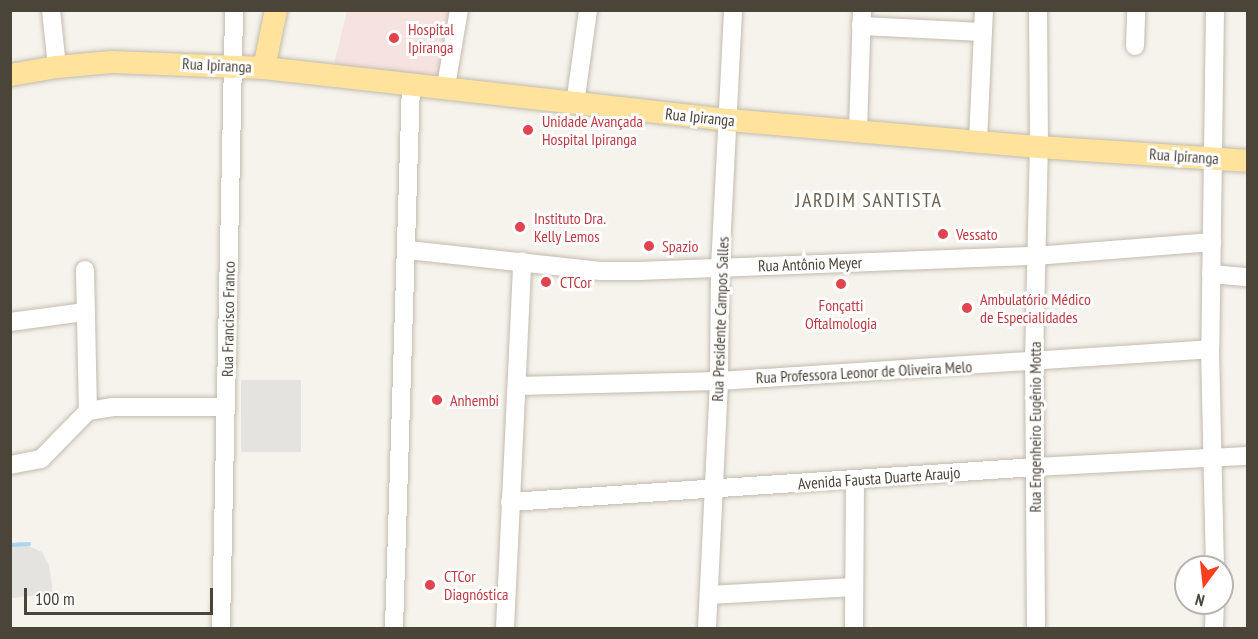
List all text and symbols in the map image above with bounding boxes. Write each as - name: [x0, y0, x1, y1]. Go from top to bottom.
- place label: Hospital Ipiranga: [408, 19, 454, 57]
- marker: Hospital Ipiranga: [385, 29, 403, 47]
- street label: Rua Ipiranga: [182, 54, 252, 76]
- street label: Rua Ipiranga: [664, 104, 736, 130]
- place label: Unidade Avançada Hospital Ipiranga: [542, 111, 643, 149]
- marker: Unidade Avançada Hospital Ipiranga: [519, 121, 537, 139]
- street label: Rua Ipiranga: [1149, 144, 1219, 168]
- district label: JARDIM SANTISTA: [796, 188, 942, 212]
- place label: Instituto Dra. Kelly Lemos: [534, 208, 606, 246]
- marker: Instituto Dra. Kelly Lemos: [511, 218, 529, 236]
- place label: Vessato: [956, 224, 998, 244]
- marker: Vessato: [934, 225, 952, 243]
- place label: Spazio: [662, 236, 698, 256]
- street label: Rua Presidente Campos Salles: [708, 236, 732, 402]
- marker: Spazio: [640, 237, 658, 255]
- street label: Rua Antônio Meyer: [757, 253, 863, 275]
- street label: Rua Francisco Franco: [217, 261, 239, 377]
- place label: CTCor: [560, 272, 592, 292]
- marker: CTCor: [537, 273, 555, 291]
- marker: Fonçatti Oftalmologia: [832, 275, 850, 293]
- place label: Ambulatório Médico de Especialidades: [980, 289, 1091, 327]
- place label: Fonçatti Oftalmologia: [805, 295, 877, 333]
- marker: Ambulatório Médico de Especialidades: [958, 299, 976, 317]
- street label: Rua Engenheiro Eugênio Motta: [1025, 341, 1045, 513]
- street label: Rua Professora Leonor de Oliveira Melo: [755, 357, 973, 387]
- place label: Anhembi: [450, 390, 499, 410]
- marker: Anhembi: [428, 391, 446, 409]
- street label: Avenida Fausta Duarte Araujo: [797, 463, 961, 493]
- north arrow: [1174, 555, 1234, 615]
- place label: CTCor Diagnóstica: [444, 566, 508, 604]
- scale bar: [27, 576, 216, 614]
- marker: CTCor Diagnóstica: [421, 576, 439, 594]
- text: 100 m: [35, 587, 75, 610]
- text: N: [1193, 590, 1207, 611]

